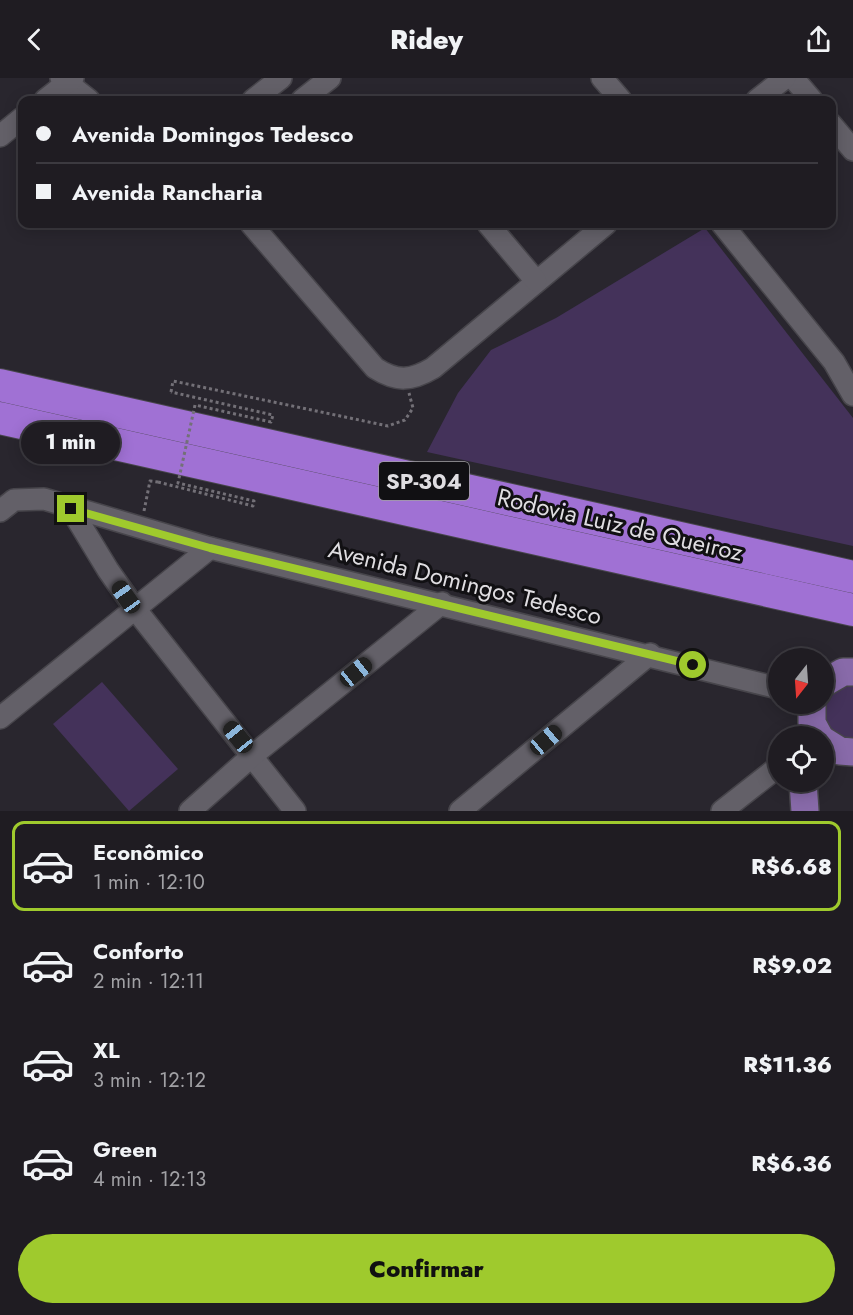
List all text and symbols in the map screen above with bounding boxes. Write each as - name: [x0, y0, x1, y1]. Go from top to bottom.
- text: Ridey: [390, 20, 463, 59]
- icon: back: [18, 23, 51, 56]
- icon: share: [802, 23, 835, 56]
- text: Avenida Domingos Tedesco: [72, 118, 353, 150]
- text: Avenida Rancharia: [72, 176, 263, 208]
- callout: 1 min: [22, 422, 121, 464]
- text: 1 min: [45, 428, 96, 457]
- road number: SP-304: [379, 462, 469, 500]
- street label: Rodovia Luiz de Queiroz: [494, 479, 746, 570]
- route end: [57, 495, 84, 522]
- street label: Avenida Domingos Tedesco: [325, 532, 605, 633]
- car: [108, 577, 144, 617]
- north arrow: [768, 648, 834, 714]
- map controls: [768, 648, 834, 792]
- route start: [679, 651, 706, 678]
- car: [336, 654, 376, 690]
- car: [220, 717, 256, 757]
- car: [526, 722, 566, 758]
- button: locate: [768, 726, 834, 792]
- text: Econômico: [93, 836, 204, 868]
- icon: car: [21, 839, 75, 893]
- text: R$6.68: [751, 850, 832, 882]
- text: 1 min · 12:10: [93, 868, 205, 897]
- text: Conforto: [93, 935, 184, 967]
- icon: car: [21, 938, 75, 992]
- text: R$9.02: [752, 949, 832, 981]
- text: 2 min · 12:11: [93, 967, 204, 996]
- text: XL: [93, 1034, 120, 1066]
- icon: car: [21, 1037, 75, 1091]
- text: R$11.36: [743, 1048, 832, 1080]
- text: 3 min · 12:12: [93, 1066, 206, 1095]
- text: Green: [93, 1133, 157, 1165]
- icon: car: [21, 1136, 75, 1190]
- text: R$6.36: [751, 1147, 832, 1179]
- text: 4 min · 12:13: [93, 1165, 206, 1194]
- button: Confirmar: [18, 1234, 835, 1303]

